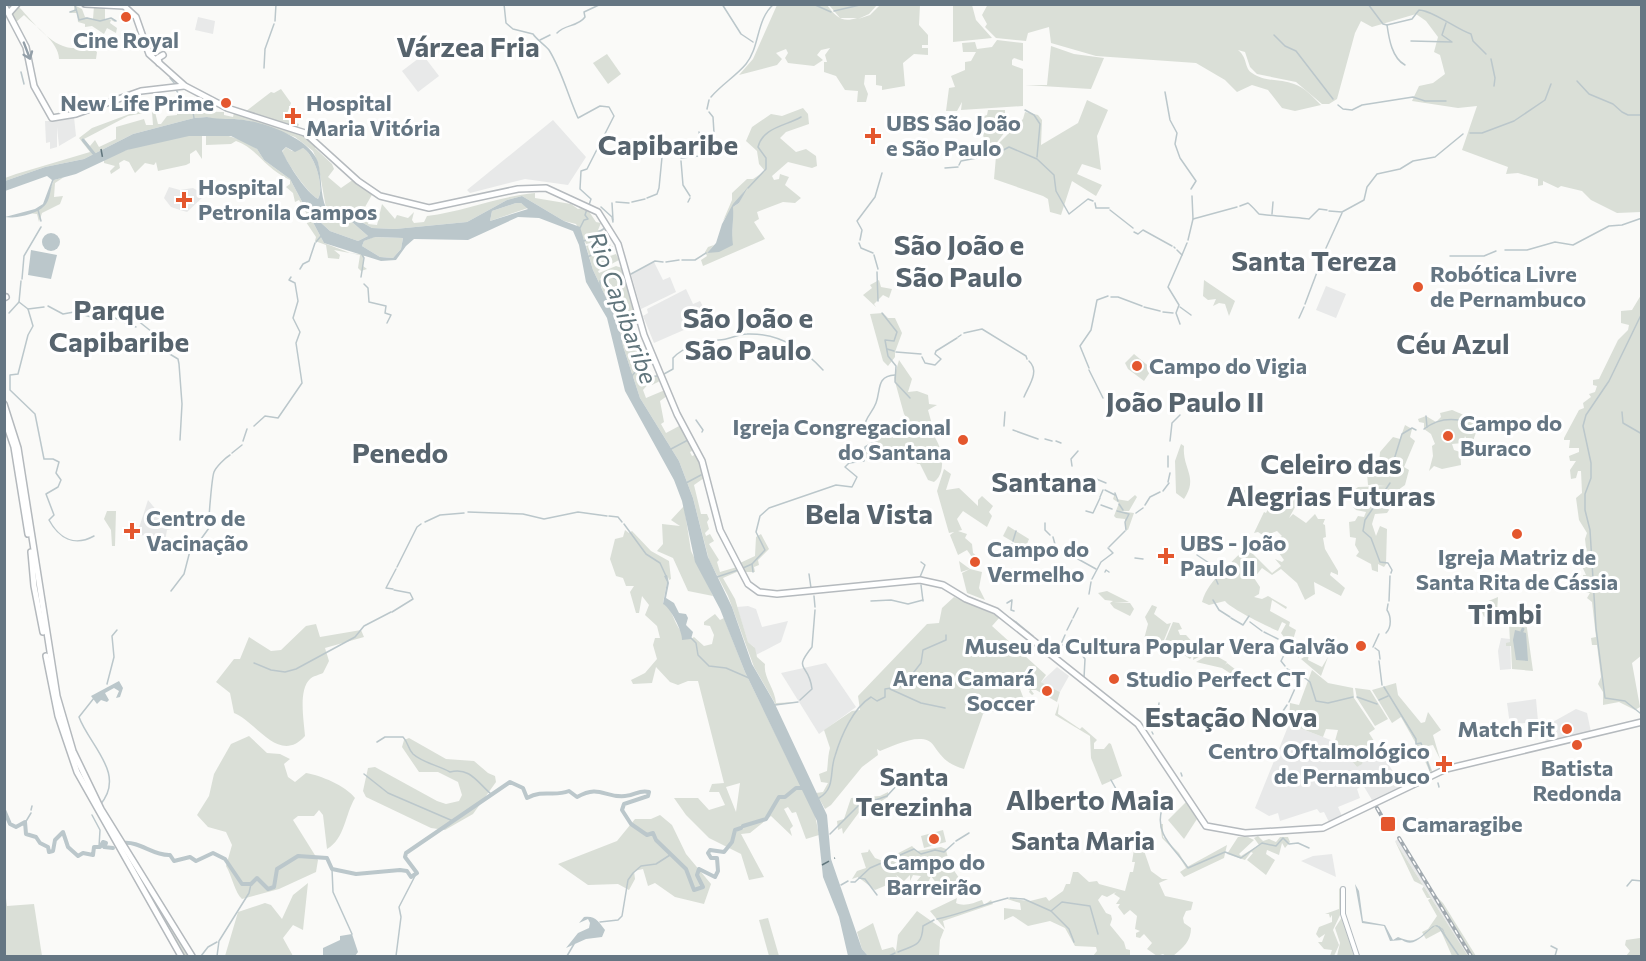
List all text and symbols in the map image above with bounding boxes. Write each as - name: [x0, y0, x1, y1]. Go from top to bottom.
- marker: Cine Royal: [119, 10, 133, 24]
- place label: Cine Royal: [73, 26, 179, 53]
- district label: Várzea Fria: [396, 29, 540, 63]
- one-way arrow: [22, 41, 33, 59]
- place label: New Life Prime: [60, 89, 214, 116]
- place label: Hospital Maria Vitória: [306, 89, 440, 141]
- marker: New Life Prime: [219, 96, 233, 110]
- marker: Hospital Maria Vitória: [284, 107, 302, 125]
- place label: UBS São João e São Paulo: [886, 109, 1021, 161]
- district label: Capibaribe: [598, 127, 738, 161]
- marker: UBS São João e São Paulo: [864, 127, 882, 145]
- place label: Hospital Petronila Campos: [198, 173, 377, 225]
- marker: Hospital Petronila Campos: [175, 191, 193, 209]
- water label: Rio Capibaribe: [582, 227, 664, 388]
- district label: São João e São Paulo: [894, 227, 1024, 293]
- district label: Santa Tereza: [1231, 243, 1397, 277]
- place label: Robótica Livre de Pernambuco: [1430, 260, 1586, 312]
- marker: Robótica Livre de Pernambuco: [1411, 280, 1425, 294]
- district label: Parque Capibaribe: [49, 292, 189, 358]
- district label: São João e São Paulo: [683, 300, 813, 366]
- district label: Céu Azul: [1396, 326, 1510, 360]
- place label: Campo do Vigia: [1149, 352, 1307, 379]
- marker: Campo do Vigia: [1130, 359, 1144, 373]
- district label: João Paulo II: [1106, 384, 1264, 418]
- place label: Campo do Buraco: [1460, 409, 1562, 461]
- place label: Igreja Congregacional do Santana: [733, 413, 951, 465]
- marker: Campo do Buraco: [1441, 429, 1455, 443]
- marker: Igreja Congregacional do Santana: [956, 433, 970, 447]
- district label: Penedo: [352, 435, 448, 469]
- district label: Celeiro das Alegrias Futuras: [1226, 446, 1436, 512]
- district label: Santana: [991, 464, 1097, 498]
- district label: Bela Vista: [805, 496, 933, 530]
- place label: Centro de Vacinação: [146, 504, 248, 556]
- marker: Centro de Vacinação: [123, 522, 141, 540]
- marker: Igreja Matriz de Santa Rita de Cássia: [1510, 527, 1524, 541]
- place label: UBS - João Paulo II: [1180, 529, 1286, 581]
- place label: Campo do Vermelho: [987, 535, 1089, 587]
- place label: Igreja Matriz de Santa Rita de Cássia: [1416, 543, 1618, 595]
- marker: UBS - João Paulo II: [1157, 547, 1175, 565]
- marker: Campo do Vermelho: [968, 555, 982, 569]
- district label: Timbi: [1468, 596, 1542, 630]
- place label: Museu da Cultura Popular Vera Galvão: [964, 632, 1349, 659]
- marker: Museu da Cultura Popular Vera Galvão: [1354, 639, 1368, 653]
- place label: Arena Camará Soccer: [893, 664, 1035, 716]
- place label: Studio Perfect CT: [1126, 665, 1305, 692]
- marker: Studio Perfect CT: [1107, 672, 1121, 686]
- marker: Arena Camará Soccer: [1040, 684, 1054, 698]
- district label: Estação Nova: [1144, 699, 1318, 733]
- place label: Match Fit: [1458, 715, 1555, 742]
- marker: Match Fit: [1560, 722, 1574, 736]
- place label: Centro Oftalmológico de Pernambuco: [1208, 737, 1430, 789]
- marker: Batista Redonda: [1570, 738, 1584, 752]
- place label: Batista Redonda: [1532, 754, 1622, 806]
- marker: Centro Oftalmológico de Pernambuco: [1435, 755, 1453, 773]
- district label: Santa Terezinha: [855, 760, 973, 821]
- district label: Alberto Maia: [1006, 782, 1174, 816]
- place label: Camaragibe: [1402, 810, 1523, 837]
- marker: Camaragibe: [1379, 815, 1397, 833]
- district label: Santa Maria: [1011, 824, 1155, 855]
- marker: Campo do Barreirão: [927, 832, 941, 846]
- place label: Campo do Barreirão: [883, 848, 985, 900]

